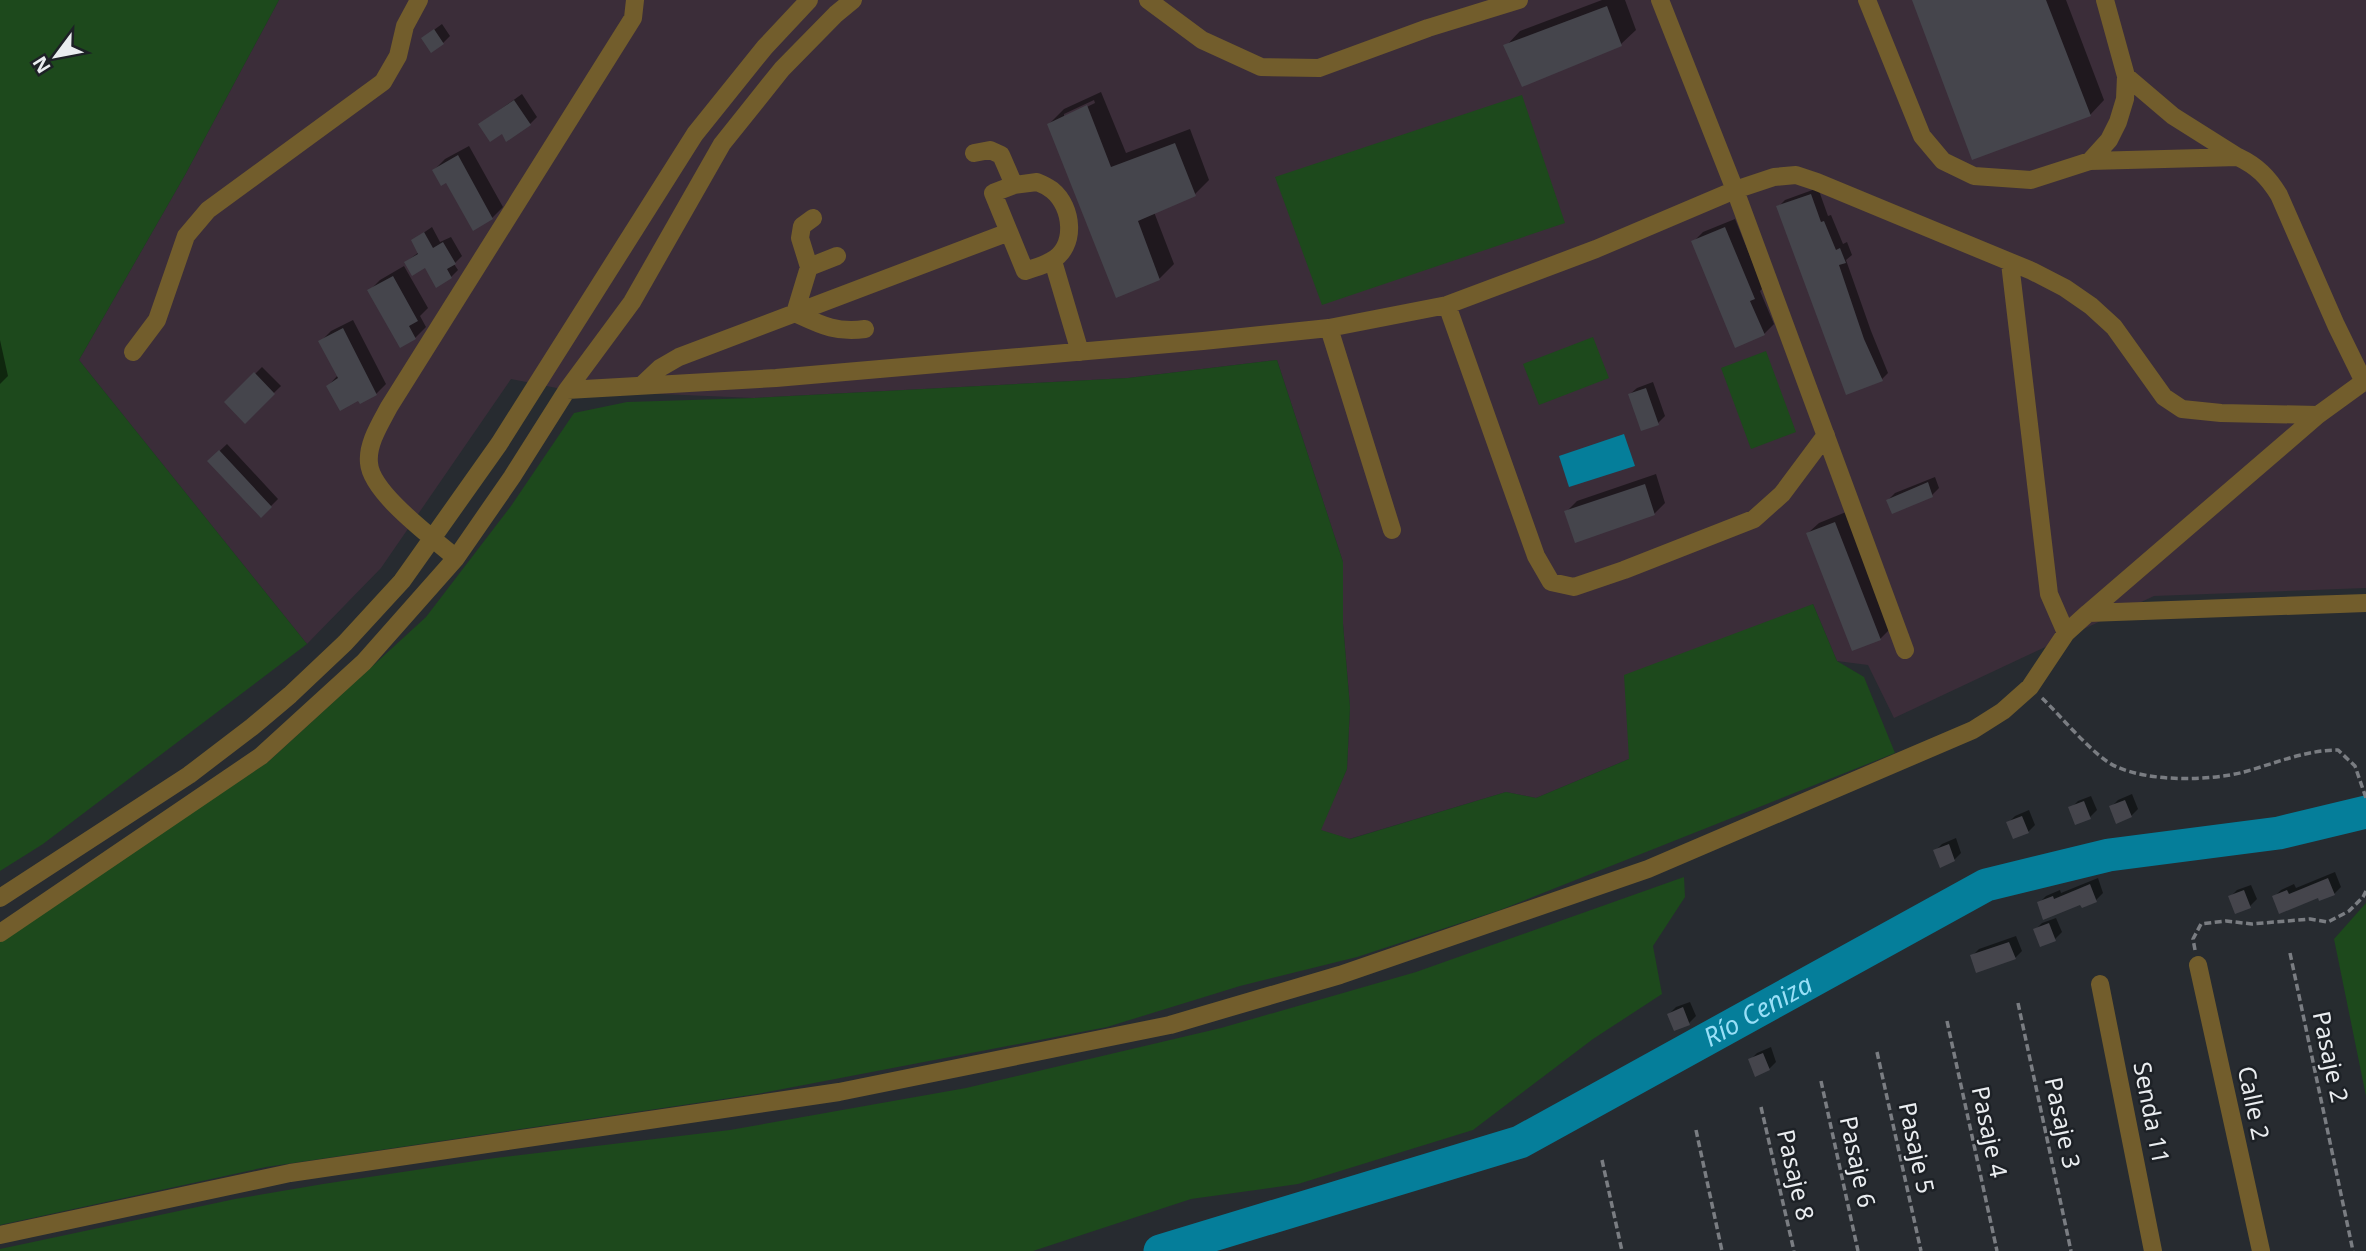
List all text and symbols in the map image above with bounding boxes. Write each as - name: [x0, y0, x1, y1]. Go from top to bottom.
- north arrow: [21, 21, 91, 91]
- text: N: [26, 52, 57, 78]
- water label: Río Ceniza: [1697, 965, 1819, 1054]
- street label: Pasaje 2: [2306, 1008, 2357, 1105]
- street label: Senda 11: [2126, 1059, 2179, 1167]
- street label: Calle 2: [2231, 1063, 2278, 1143]
- street label: Pasaje 3: [2038, 1074, 2089, 1171]
- street label: Pasaje 4: [1965, 1083, 2016, 1181]
- street label: Pasaje 5: [1892, 1099, 1943, 1196]
- street label: Pasaje 6: [1833, 1113, 1884, 1210]
- street label: Pasaje 8: [1770, 1126, 1823, 1224]

